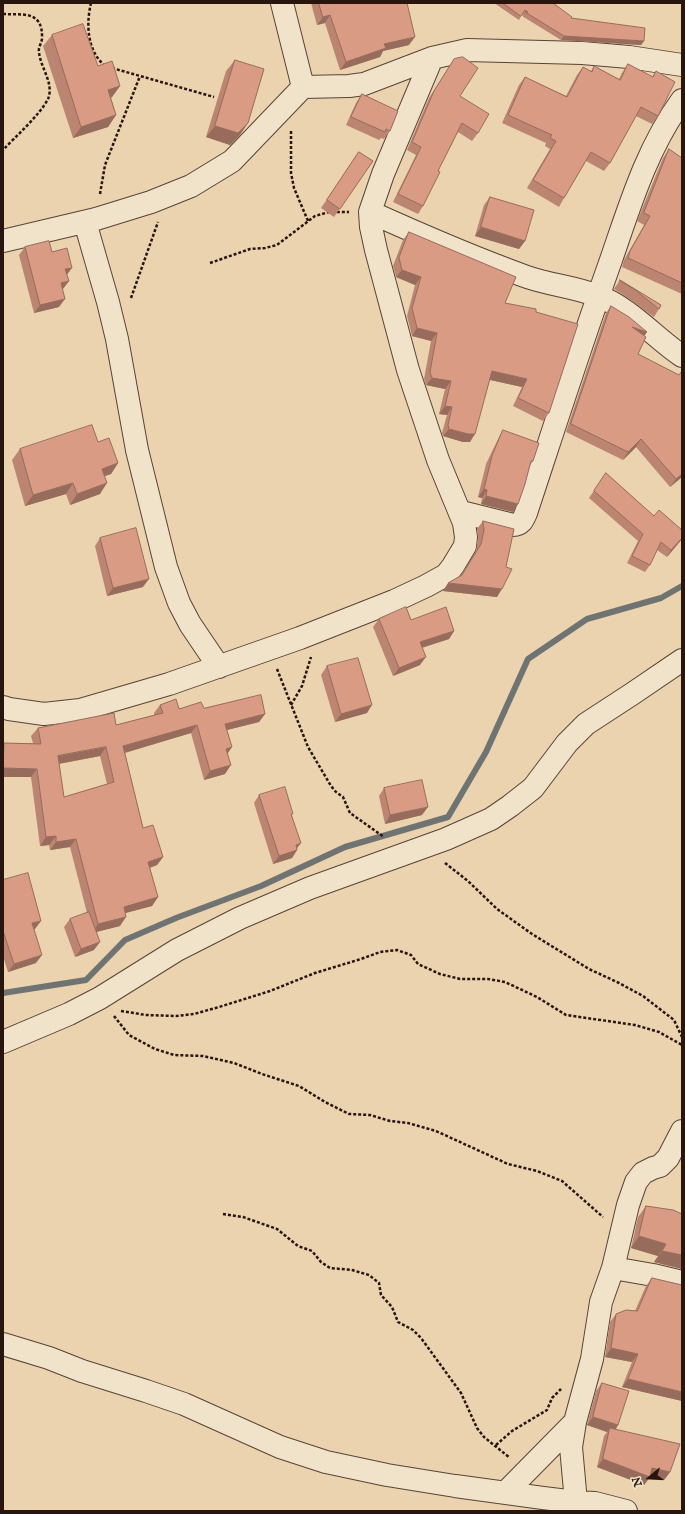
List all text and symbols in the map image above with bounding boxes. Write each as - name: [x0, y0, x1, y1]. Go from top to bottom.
- north arrow: [629, 1458, 669, 1498]
- text: N: [629, 1475, 646, 1488]

